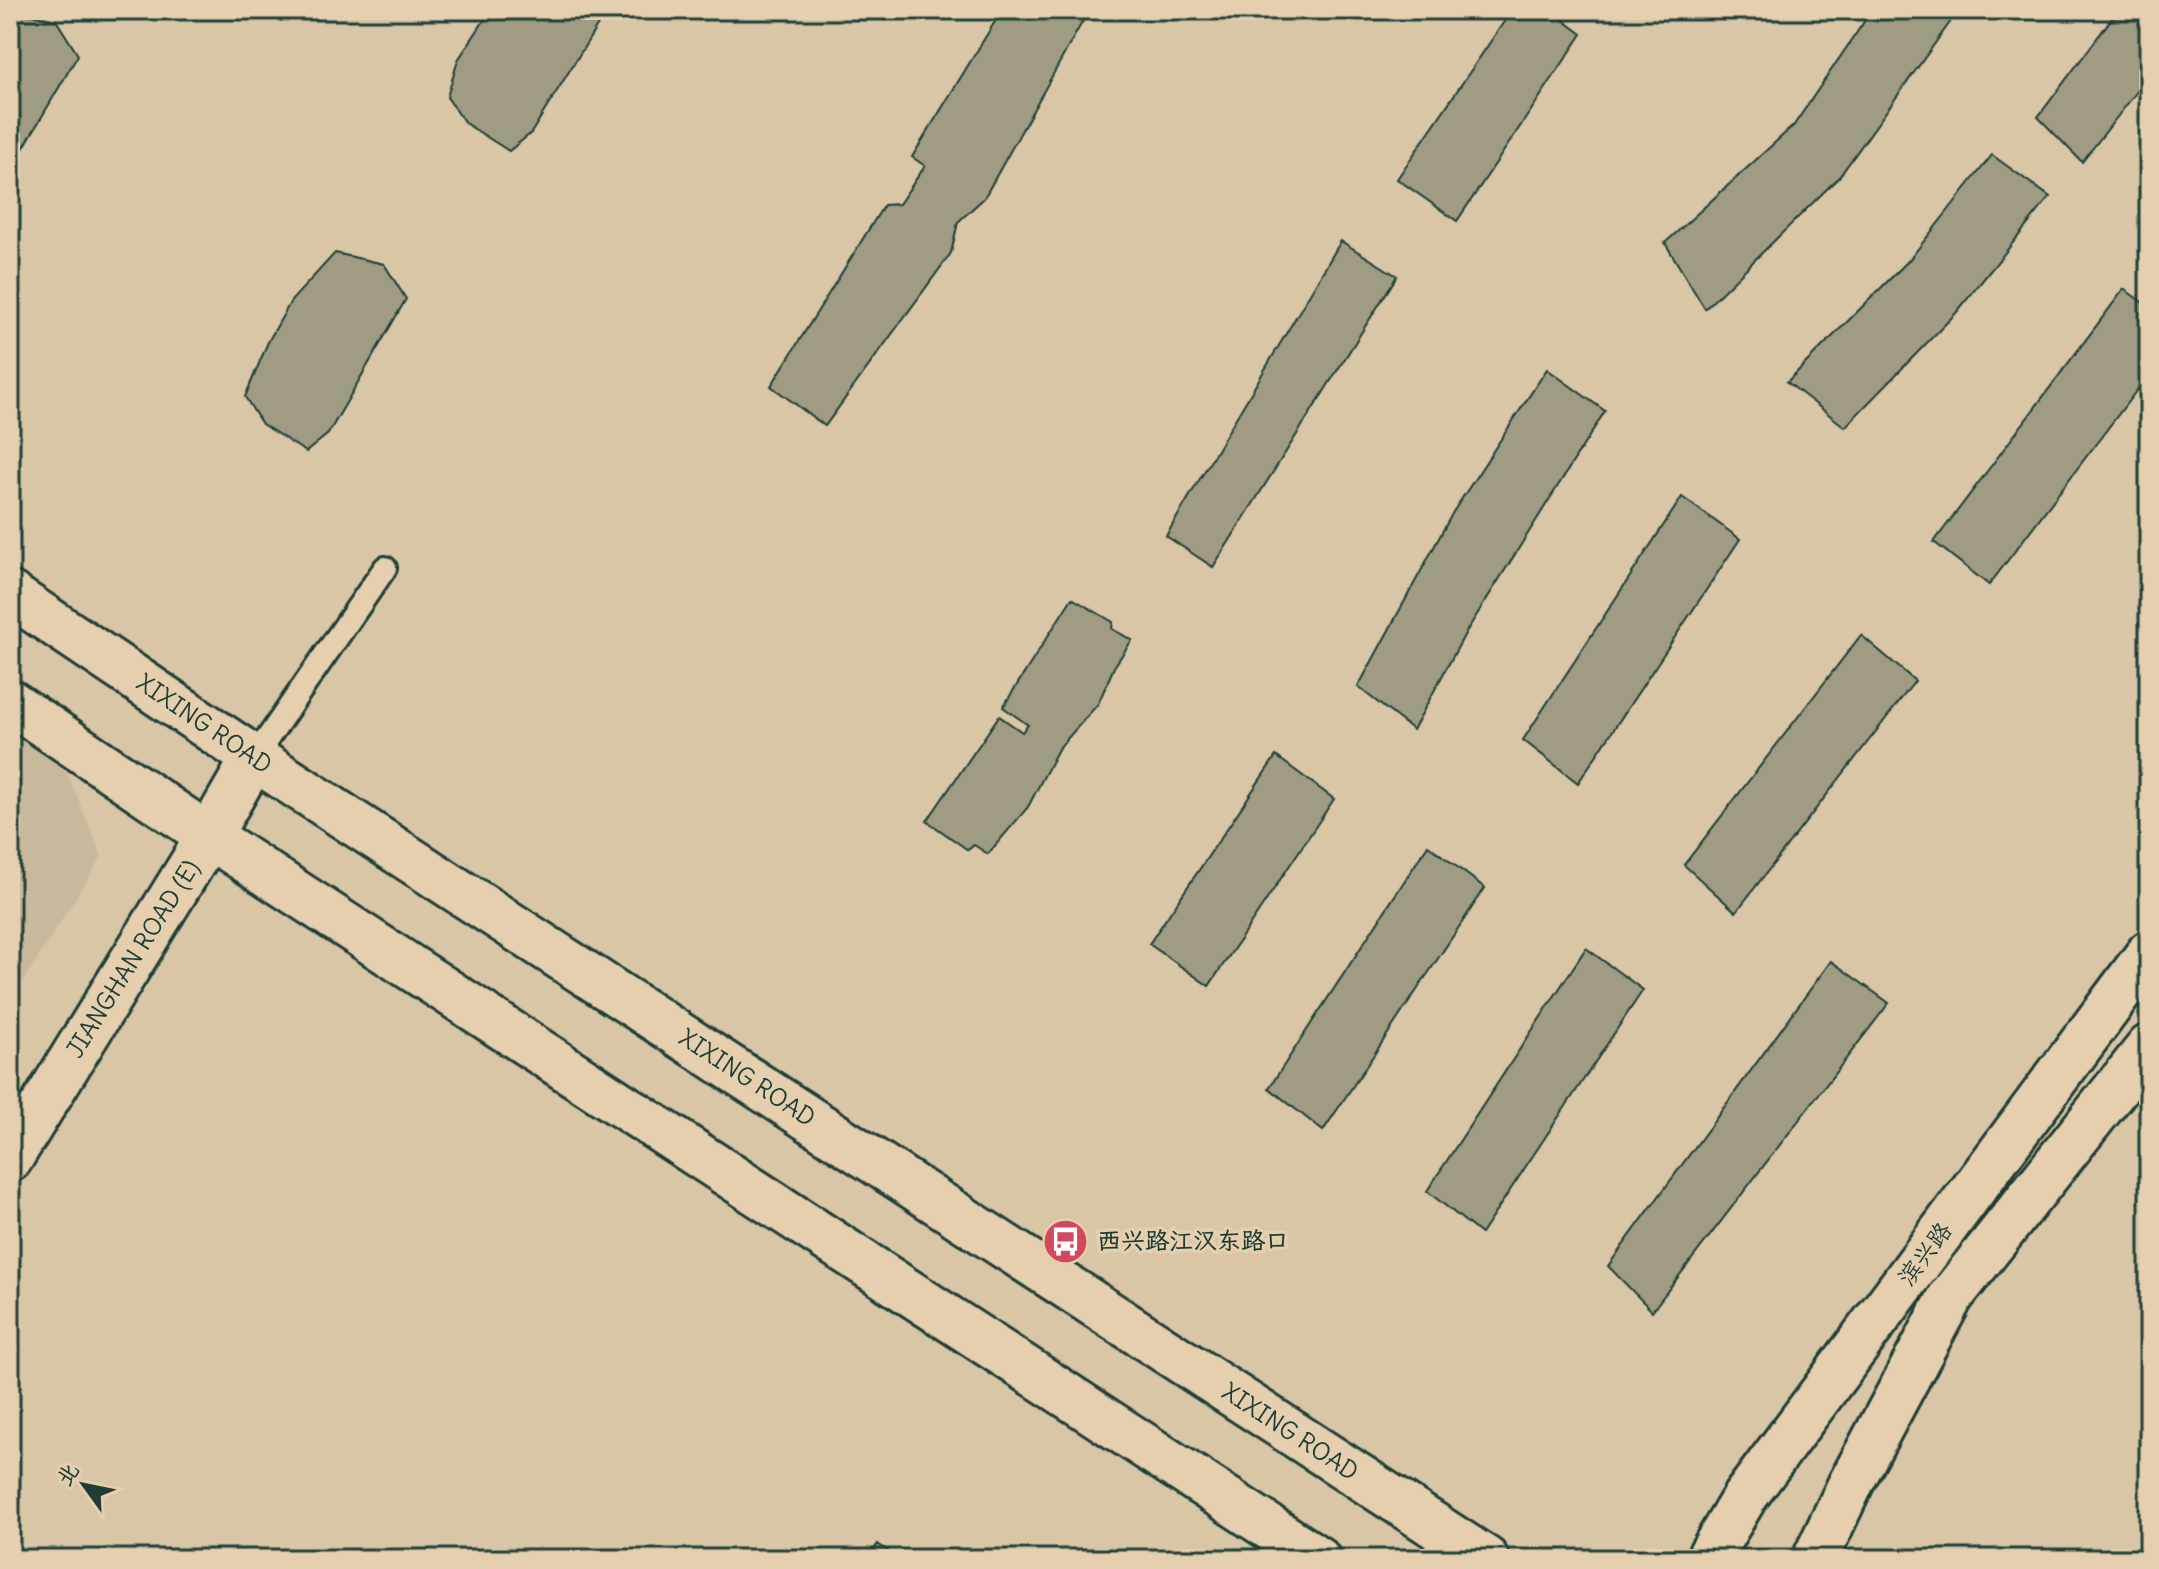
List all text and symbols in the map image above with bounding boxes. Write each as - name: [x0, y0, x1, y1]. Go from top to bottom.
- street label: XIXING ROAD: [131, 667, 278, 779]
- street label: JIANGHAN ROAD (E): [59, 854, 205, 1063]
- street label: XIXING ROAD: [674, 1022, 821, 1132]
- street label: 滨兴路: [1891, 1216, 1958, 1291]
- bus stop icon: 西兴路江汉东路口: [1042, 1217, 1090, 1265]
- place label: 西兴路江汉东路口: [1097, 1225, 1289, 1255]
- street label: XIXING ROAD: [1217, 1376, 1364, 1486]
- north arrow: [44, 1445, 124, 1525]
- text: 北: [49, 1457, 85, 1491]

